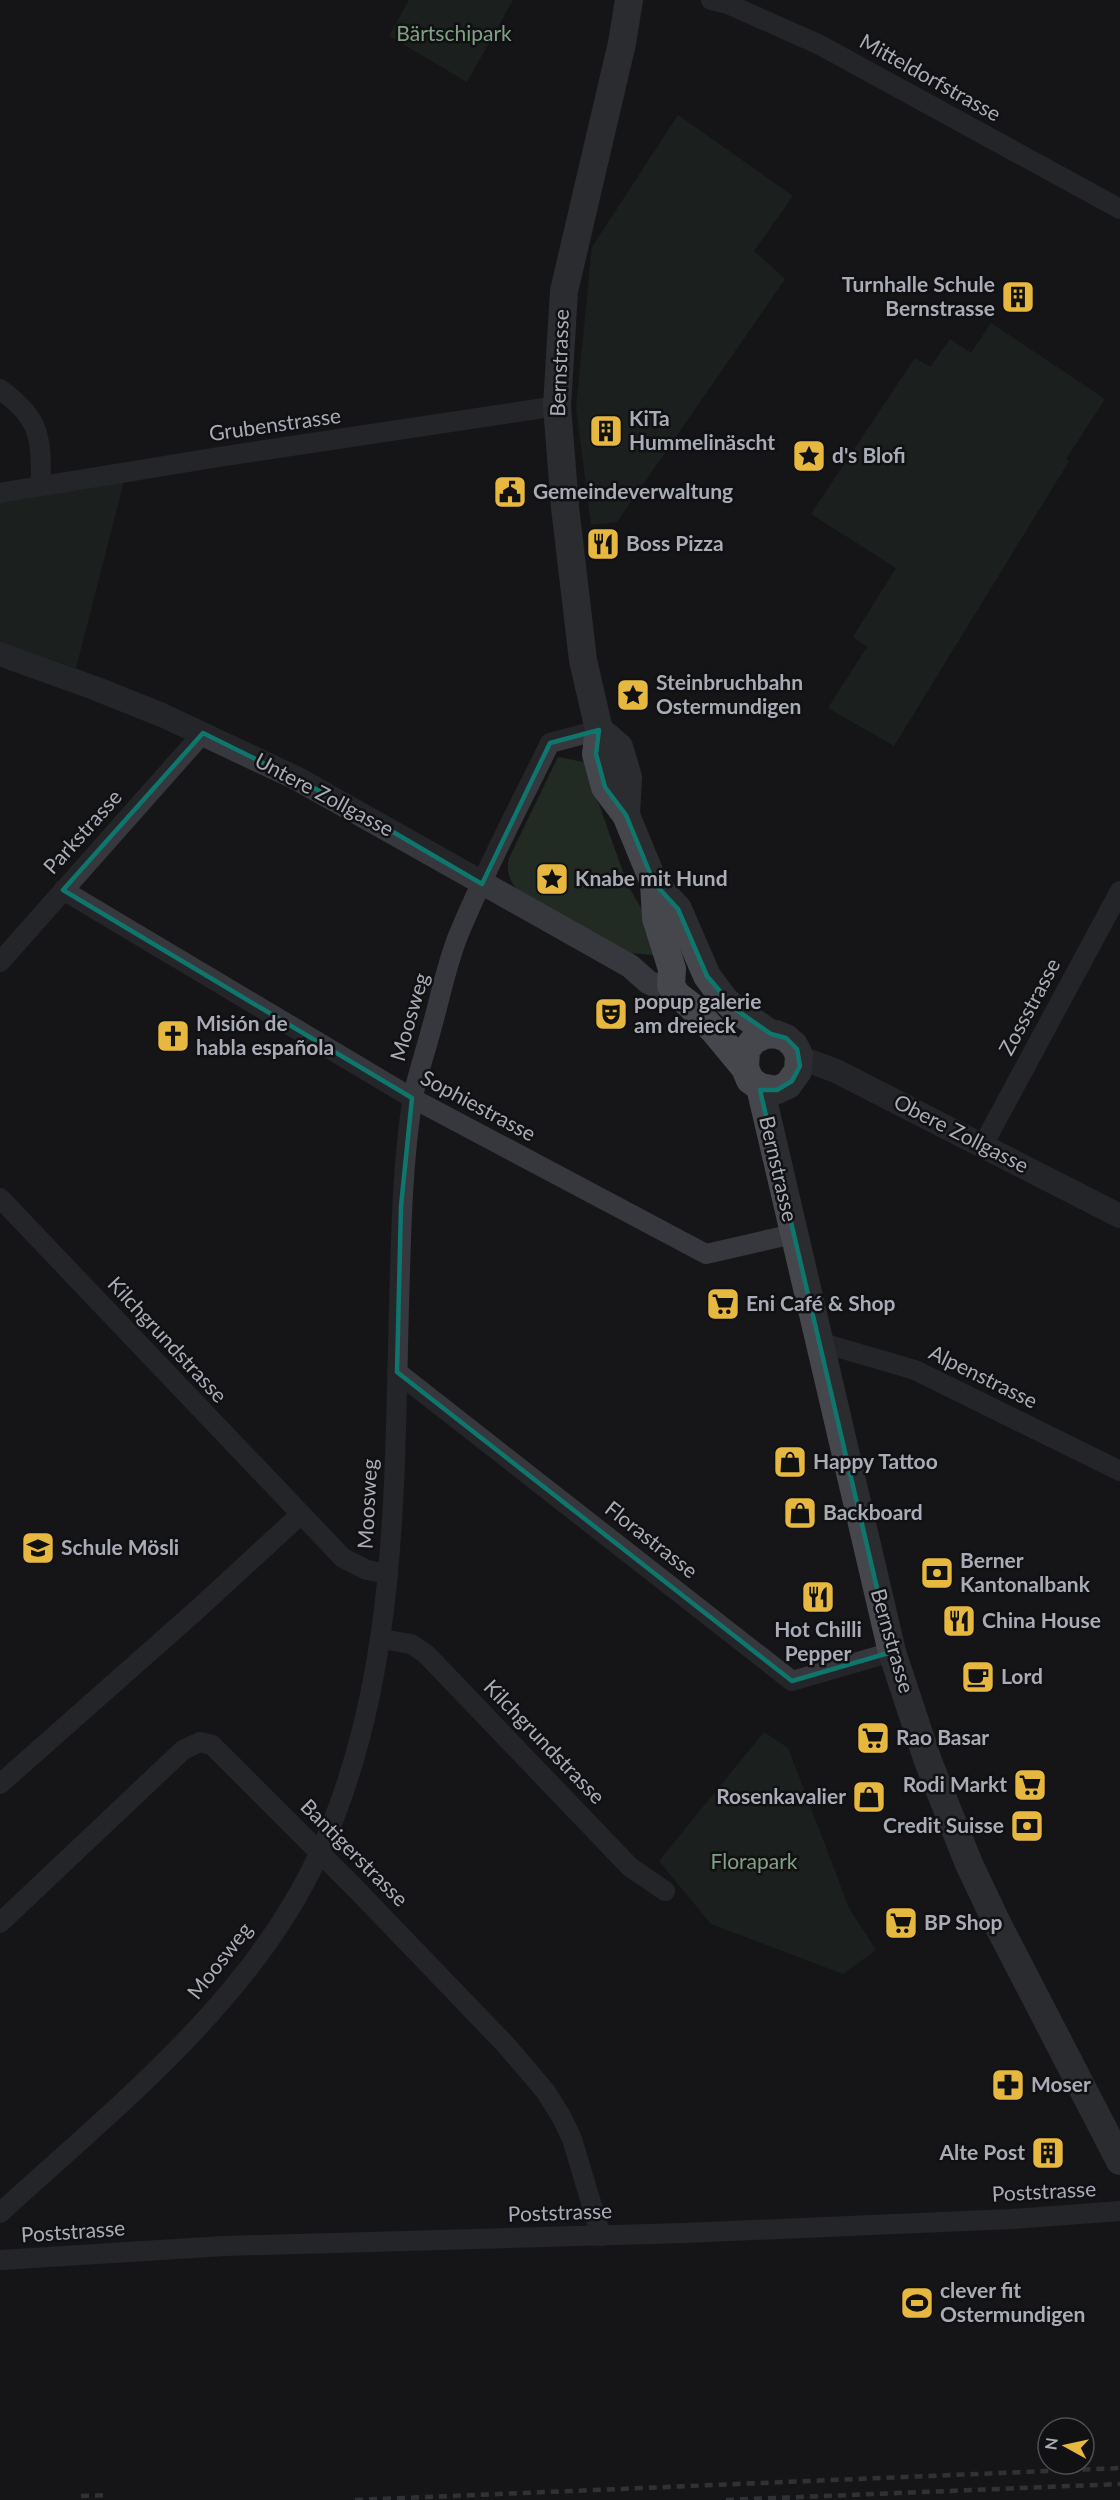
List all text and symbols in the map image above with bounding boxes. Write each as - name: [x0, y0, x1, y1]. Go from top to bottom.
- park label: Bärtschipark: [396, 20, 512, 45]
- street label: Mitteldorfstrasse: [856, 28, 1006, 126]
- place label: Turnhalle Schule Bernstrasse: [842, 271, 995, 320]
- building icon: Turnhalle Schule Bernstrasse: [1000, 279, 1036, 315]
- street label: Bernstrasse: [544, 309, 573, 417]
- street label: Grubenstrasse: [207, 402, 342, 445]
- place label: KiTa Hummelinäscht: [629, 405, 775, 454]
- building icon: KiTa Hummelinäscht: [588, 413, 624, 449]
- place icon: d's Blofi: [791, 438, 827, 474]
- place label: d's Blofi: [832, 442, 906, 467]
- public building icon: Gemeindeverwaltung: [492, 474, 528, 510]
- place label: Gemeindeverwaltung: [533, 478, 733, 503]
- restaurant icon: Boss Pizza: [585, 526, 621, 562]
- place label: Boss Pizza: [626, 530, 724, 555]
- place label: Steinbruchbahn Ostermundigen: [656, 669, 803, 718]
- place icon: Steinbruchbahn Ostermundigen: [615, 677, 651, 713]
- street label: Untere Zollgasse: [251, 747, 398, 841]
- street label: Parkstrasse: [38, 784, 126, 878]
- place icon: Knabe mit Hund: [534, 861, 570, 897]
- place label: Knabe mit Hund: [575, 865, 728, 890]
- street label: Zossstrasse: [993, 954, 1065, 1059]
- street label: Moosweg: [384, 970, 433, 1063]
- place label: popup galerie am dreieck: [634, 988, 761, 1037]
- theatre icon: popup galerie am dreieck: [593, 996, 629, 1032]
- place label: Misión de habla española: [196, 1010, 334, 1059]
- church icon: Misión de habla española: [155, 1018, 191, 1054]
- street label: Sophiestrasse: [417, 1064, 540, 1145]
- street label: Obere Zollgasse: [890, 1088, 1033, 1177]
- street label: Bernstrasse: [755, 1113, 804, 1224]
- street label: Kilchgrundstrasse: [103, 1271, 233, 1407]
- supermarket icon: Eni Café & Shop: [705, 1286, 741, 1322]
- place label: Eni Café & Shop: [746, 1290, 896, 1315]
- street label: Alpenstrasse: [925, 1339, 1042, 1413]
- shop icon: Happy Tattoo: [772, 1444, 808, 1480]
- place label: Happy Tattoo: [813, 1448, 938, 1473]
- street label: Moosweg: [352, 1458, 381, 1550]
- street label: Florastrasse: [601, 1495, 703, 1583]
- shop icon: Backboard: [782, 1495, 818, 1531]
- place label: Backboard: [823, 1499, 923, 1524]
- school or university icon: Schule Mösli: [20, 1530, 56, 1566]
- place label: Schule Mösli: [61, 1534, 179, 1559]
- place label: Berner Kantonalbank: [960, 1547, 1091, 1596]
- bank icon: Berner Kantonalbank: [919, 1555, 955, 1591]
- restaurant icon: Hot Chilli Pepper: [800, 1579, 836, 1615]
- street label: Bernstrasse: [867, 1585, 920, 1696]
- restaurant icon: China House: [941, 1603, 977, 1639]
- place label: China House: [982, 1607, 1101, 1632]
- place label: Hot Chilli Pepper: [774, 1616, 862, 1665]
- cafe icon: Lord: [960, 1659, 996, 1695]
- place label: Lord: [1001, 1663, 1043, 1688]
- street label: Kilchgrundstrasse: [479, 1674, 611, 1808]
- supermarket icon: Rao Basar: [855, 1720, 891, 1756]
- place label: Rao Basar: [896, 1724, 989, 1749]
- supermarket icon: Rodi Markt: [1012, 1767, 1048, 1803]
- place label: Rodi Markt: [903, 1771, 1007, 1796]
- shop icon: Rosenkavalier: [851, 1779, 887, 1815]
- place label: Rosenkavalier: [716, 1783, 846, 1808]
- street label: Bantigerstrasse: [296, 1793, 414, 1911]
- bank icon: Credit Suisse: [1009, 1808, 1045, 1844]
- place label: Credit Suisse: [883, 1812, 1004, 1837]
- park label: Florapark: [711, 1848, 798, 1873]
- supermarket icon: BP Shop: [883, 1905, 919, 1941]
- place label: BP Shop: [924, 1909, 1003, 1934]
- street label: Moosweg: [181, 1917, 257, 2003]
- pharmacy icon: Moser: [990, 2067, 1026, 2103]
- place label: Moser: [1031, 2071, 1091, 2096]
- building icon: Alte Post: [1030, 2135, 1066, 2171]
- place label: Alte Post: [939, 2139, 1025, 2164]
- street label: Poststrasse: [991, 2175, 1097, 2206]
- street label: Poststrasse: [507, 2197, 613, 2226]
- street label: Poststrasse: [20, 2214, 126, 2247]
- place label: clever fit Ostermundigen: [940, 2277, 1085, 2326]
- sports icon: clever fit Ostermundigen: [899, 2285, 935, 2321]
- north arrow: [1036, 2416, 1096, 2476]
- text: N: [1040, 2436, 1061, 2451]

